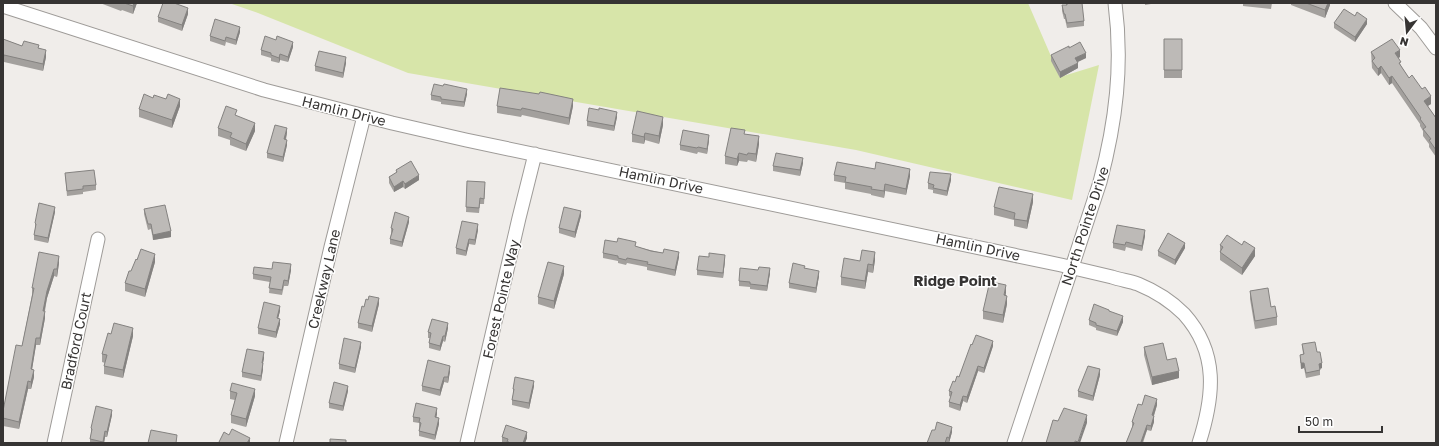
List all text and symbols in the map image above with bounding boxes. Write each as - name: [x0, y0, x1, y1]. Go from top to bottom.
- north arrow: [1387, 12, 1427, 52]
- text: N: [1398, 35, 1410, 49]
- street label: Hamlin Drive: [300, 92, 388, 129]
- street label: Hamlin Drive: [617, 162, 705, 197]
- street label: North Pointe Drive: [1057, 164, 1112, 287]
- street label: Creekway Lane: [304, 227, 343, 330]
- street label: Hamlin Drive: [934, 229, 1022, 264]
- street label: Forest Pointe Way: [479, 237, 523, 360]
- district label: Ridge Point: [913, 271, 997, 289]
- street label: Bradford Court: [57, 290, 94, 391]
- scale bar: [1299, 408, 1382, 434]
- text: 50 m: [1305, 414, 1333, 429]

